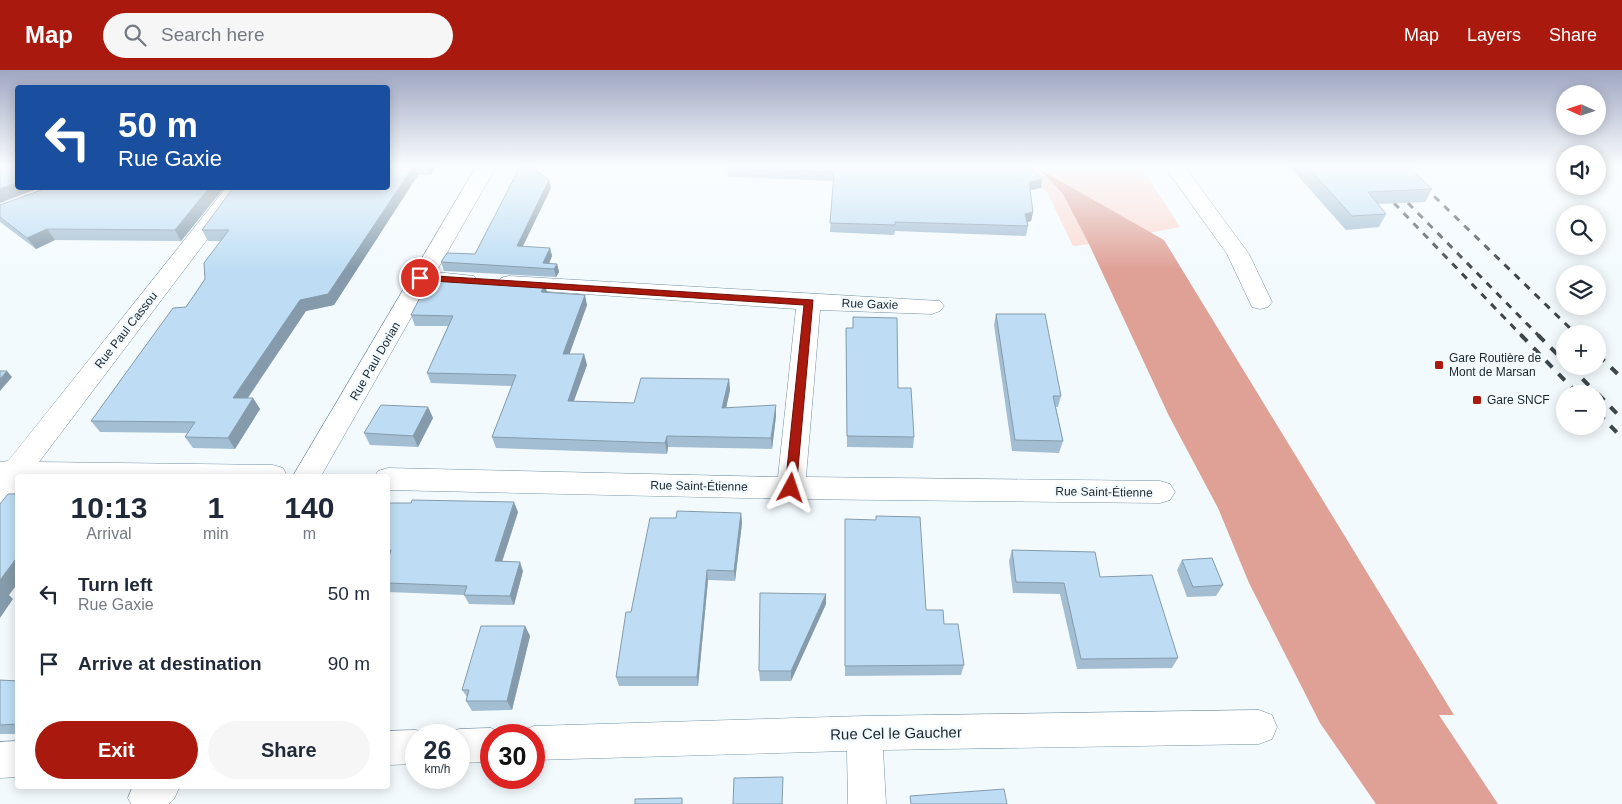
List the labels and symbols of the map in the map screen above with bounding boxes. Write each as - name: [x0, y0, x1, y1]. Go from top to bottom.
- north arrow: [1556, 85, 1606, 135]
- pin: [399, 257, 441, 299]
- street label: Rue Paul Cassou: [92, 289, 160, 371]
- street label: Rue Gaxie: [841, 296, 899, 312]
- street label: Rue Paul Dorian: [347, 319, 403, 403]
- place label: Gare Routière de Mont de Marsan: [1449, 351, 1541, 379]
- marker: Gare Routière de Mont de Marsan: [1433, 359, 1445, 371]
- place label: Gare SNCF: [1487, 393, 1550, 407]
- marker: Gare SNCF: [1471, 394, 1483, 406]
- position arrow: [764, 461, 816, 513]
- street label: Rue Saint-Étienne: [650, 477, 748, 494]
- street label: Rue Saint-Étienne: [1055, 483, 1153, 500]
- street label: Rue Cel le Gaucher: [830, 723, 962, 743]
- speed limit sign: 30: [480, 724, 545, 789]

